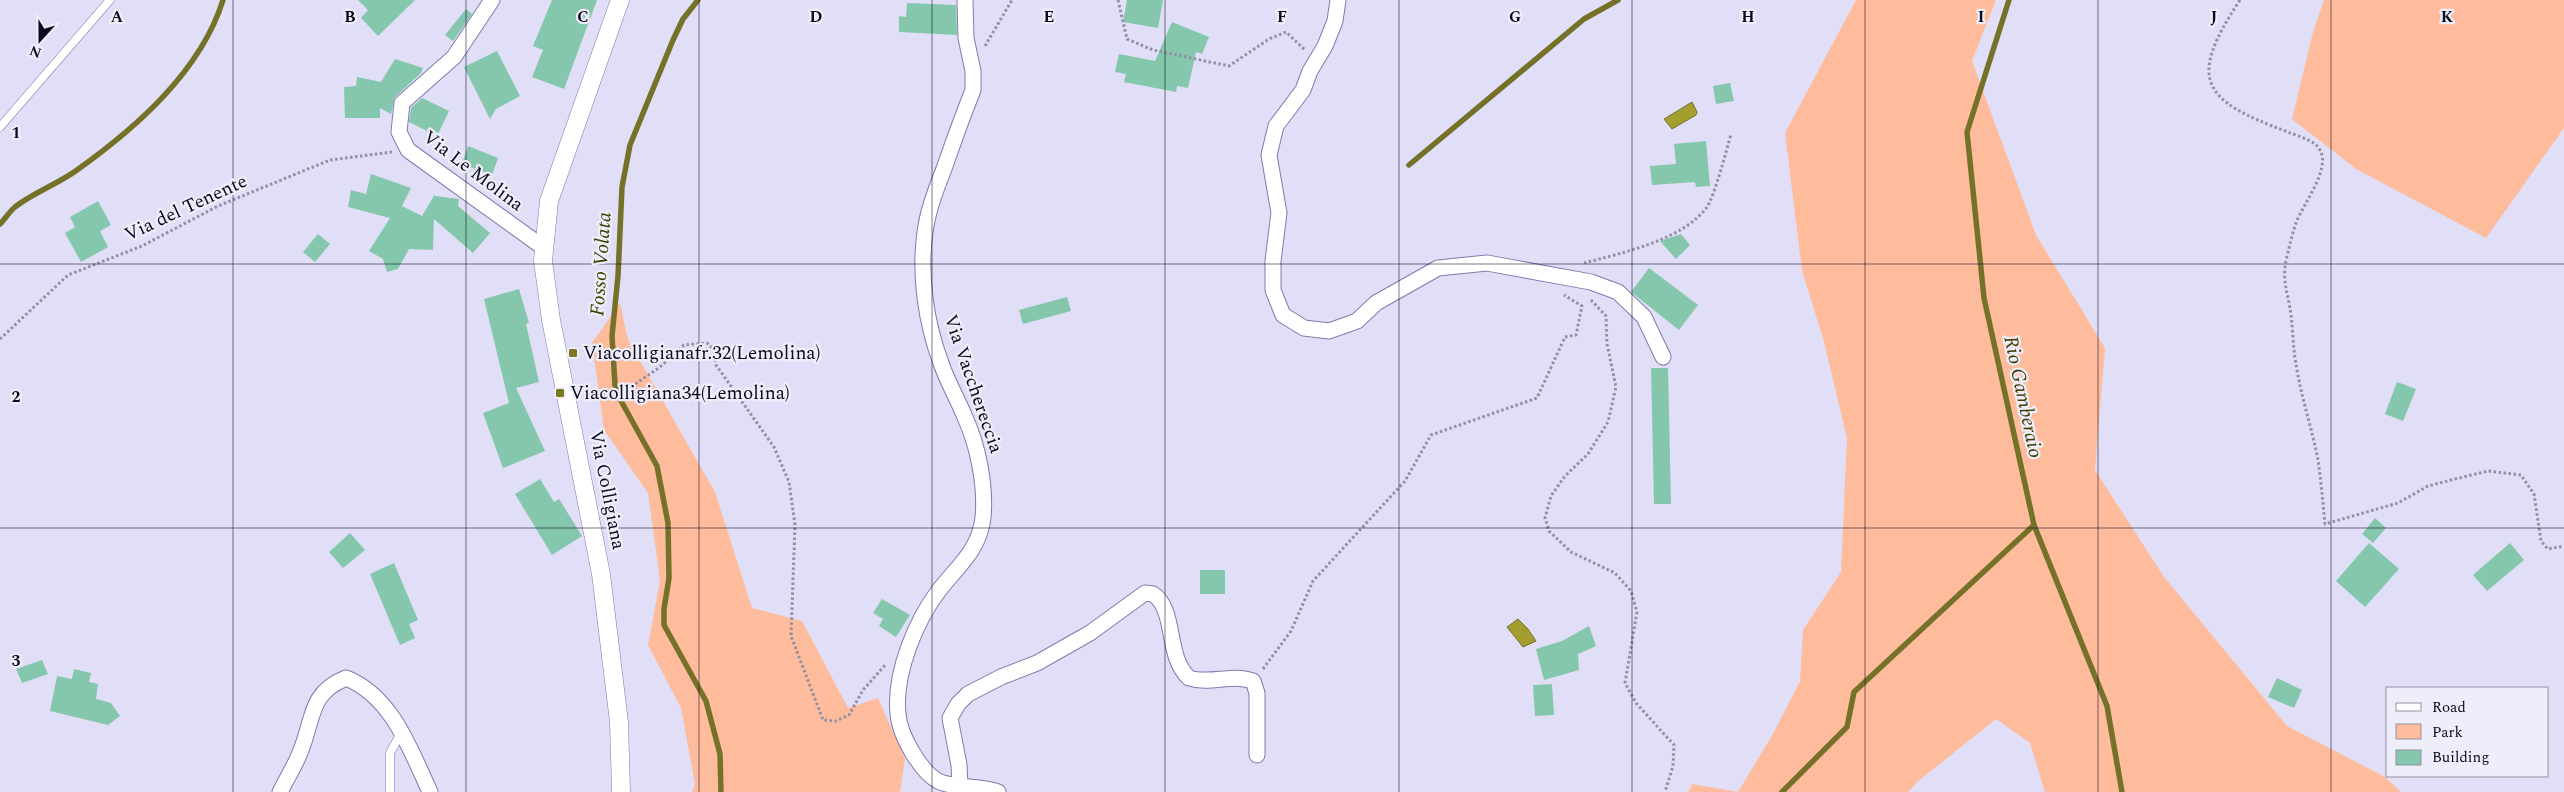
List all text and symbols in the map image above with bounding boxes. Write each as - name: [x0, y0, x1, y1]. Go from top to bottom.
- text: A: [111, 5, 124, 29]
- text: B: [344, 5, 356, 29]
- text: C: [577, 5, 589, 29]
- text: D: [810, 5, 823, 29]
- text: E: [1044, 5, 1054, 29]
- text: F: [1277, 5, 1287, 29]
- text: G: [1509, 5, 1521, 29]
- text: H: [1741, 5, 1755, 29]
- text: I: [1978, 5, 1984, 29]
- text: J: [2211, 5, 2218, 29]
- text: K: [2441, 5, 2454, 29]
- north arrow: [15, 15, 65, 65]
- text: N: [26, 40, 45, 64]
- text: 1: [12, 121, 20, 145]
- street label: Via Le Molina: [416, 123, 530, 219]
- street label: Via del Tenente: [120, 167, 252, 249]
- water label: Fosso Volata: [582, 211, 620, 317]
- street label: Via Vacchereccia: [936, 311, 1011, 458]
- water label: Rio Gamberaio: [1995, 333, 2051, 461]
- place label: Viacolligianafr.32(Lemolina): [583, 339, 820, 368]
- marker: Viacolligianafr.32(Lemolina): [567, 347, 579, 359]
- place label: Viacolligiana34(Lemolina): [570, 379, 790, 408]
- text: 2: [12, 385, 21, 409]
- marker: Viacolligiana34(Lemolina): [554, 387, 566, 399]
- street label: Via Colligiana: [581, 428, 633, 553]
- text: 3: [12, 649, 21, 673]
- legend: [2386, 687, 2549, 777]
- text: Road: [2432, 696, 2466, 719]
- text: Park: [2432, 721, 2463, 744]
- text: Building: [2432, 746, 2489, 769]

